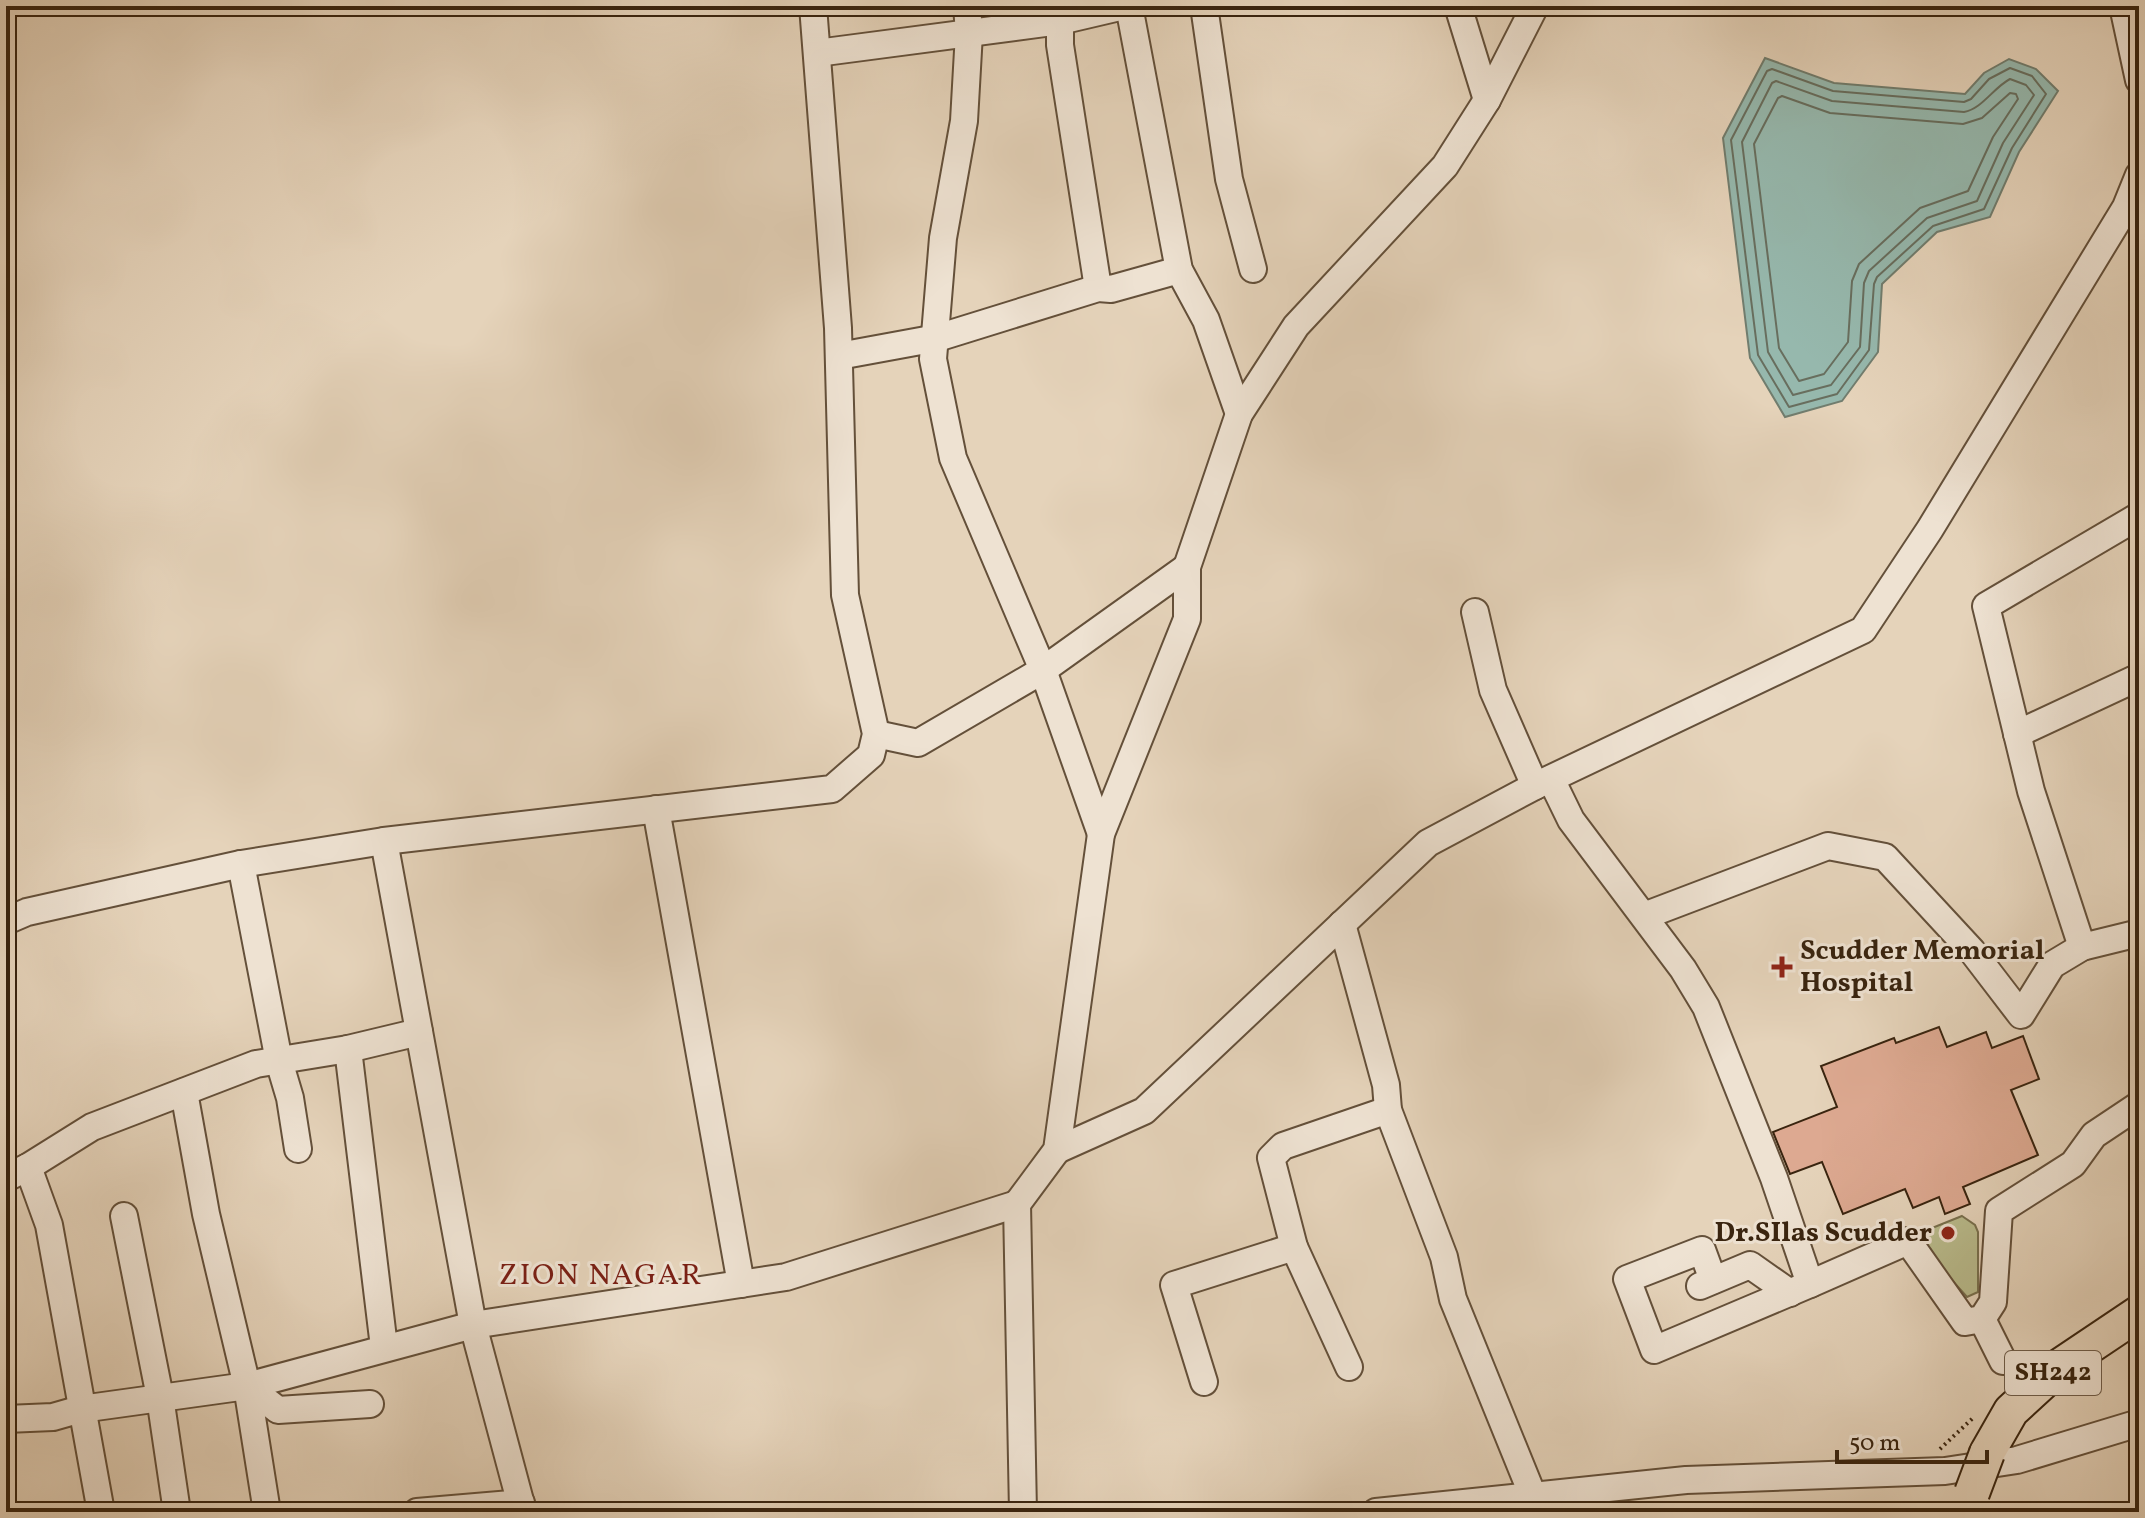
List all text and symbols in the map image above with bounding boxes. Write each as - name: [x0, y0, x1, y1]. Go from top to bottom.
- place label: Scudder Memorial Hospital: [1800, 932, 2044, 1003]
- marker: Scudder Memorial Hospital: [1771, 956, 1793, 978]
- place label: Dr.SIlas Scudder: [1714, 1214, 1932, 1253]
- marker: Dr.SIlas Scudder: [1939, 1224, 1957, 1242]
- district label: ZION NAGAR: [499, 1255, 703, 1297]
- road number: SH242: [2005, 1351, 2101, 1395]
- scale bar: [1837, 1414, 1987, 1464]
- text: 50 m: [1849, 1427, 1901, 1461]

